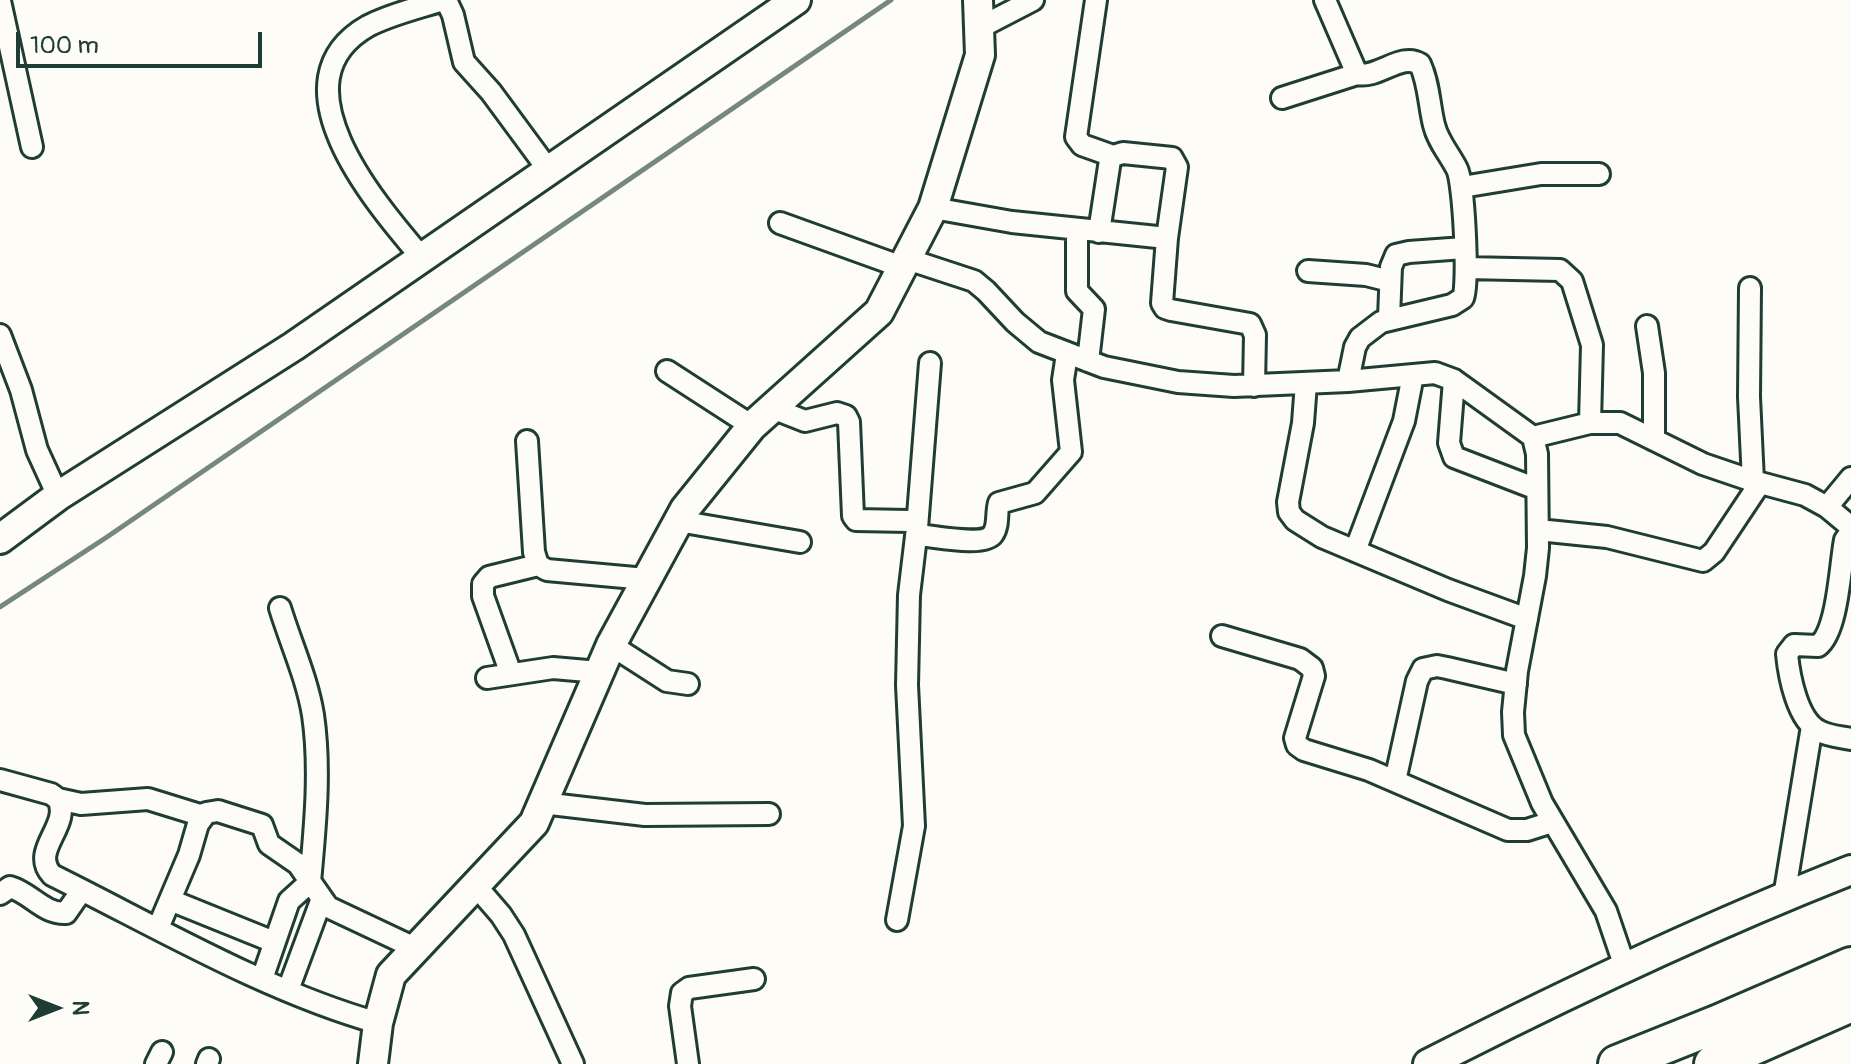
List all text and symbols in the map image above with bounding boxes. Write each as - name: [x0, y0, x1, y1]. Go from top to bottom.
- scale bar: [20, 16, 266, 66]
- text: 100 m: [30, 31, 99, 60]
- north arrow: [16, 968, 96, 1048]
- text: N: [66, 1001, 94, 1015]

